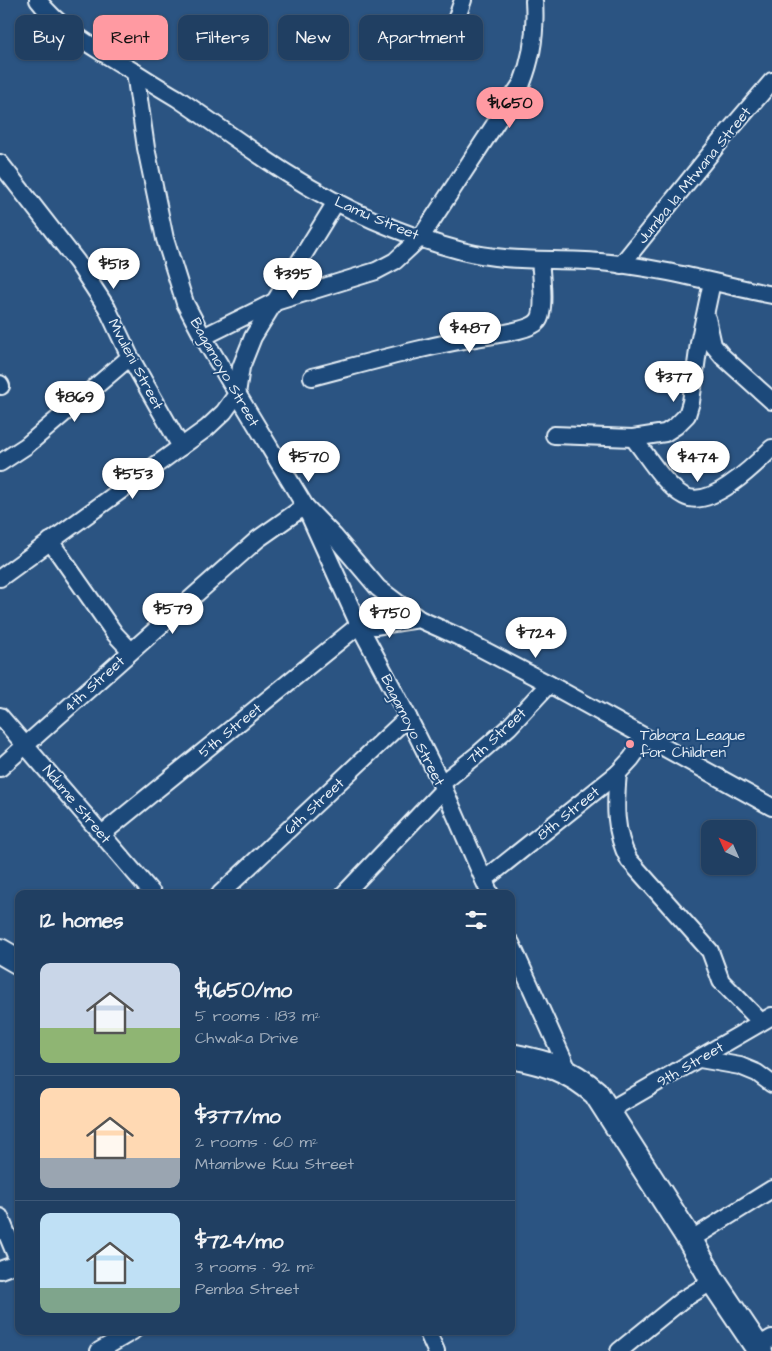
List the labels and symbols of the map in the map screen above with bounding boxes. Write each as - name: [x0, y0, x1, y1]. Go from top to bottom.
- pin: $1,650: [469, 86, 551, 129]
- street label: Jumba la Mtwana Street: [632, 102, 756, 248]
- street label: Lamu Street: [331, 191, 422, 246]
- pin: $513: [84, 248, 144, 290]
- pin: $395: [263, 258, 323, 300]
- pin: $487: [440, 312, 500, 354]
- street label: Bagamoyo Street: [184, 314, 264, 431]
- street label: Mvuleni Street: [103, 315, 168, 413]
- pin: $377: [644, 360, 704, 403]
- pin: $869: [45, 380, 105, 423]
- pin: $570: [279, 440, 339, 483]
- pin: $474: [668, 440, 728, 483]
- pin: $553: [103, 458, 163, 500]
- pin: $579: [143, 592, 203, 635]
- pin: $750: [360, 596, 420, 639]
- pin: $724: [506, 616, 566, 659]
- street label: 4th Street: [59, 651, 130, 718]
- street label: Bagamoyo Street: [374, 671, 450, 790]
- street label: 5th Street: [194, 698, 267, 763]
- street label: 7th Street: [462, 703, 531, 770]
- place label: Tabora League for Children: [640, 725, 745, 763]
- marker: Tabora League for Children: [624, 738, 636, 750]
- street label: Ndume Street: [37, 760, 116, 848]
- street label: 6th Street: [280, 773, 349, 840]
- street label: 8th Street: [532, 781, 604, 845]
- north arrow: [701, 820, 756, 875]
- street label: 9th Street: [653, 1037, 728, 1092]

